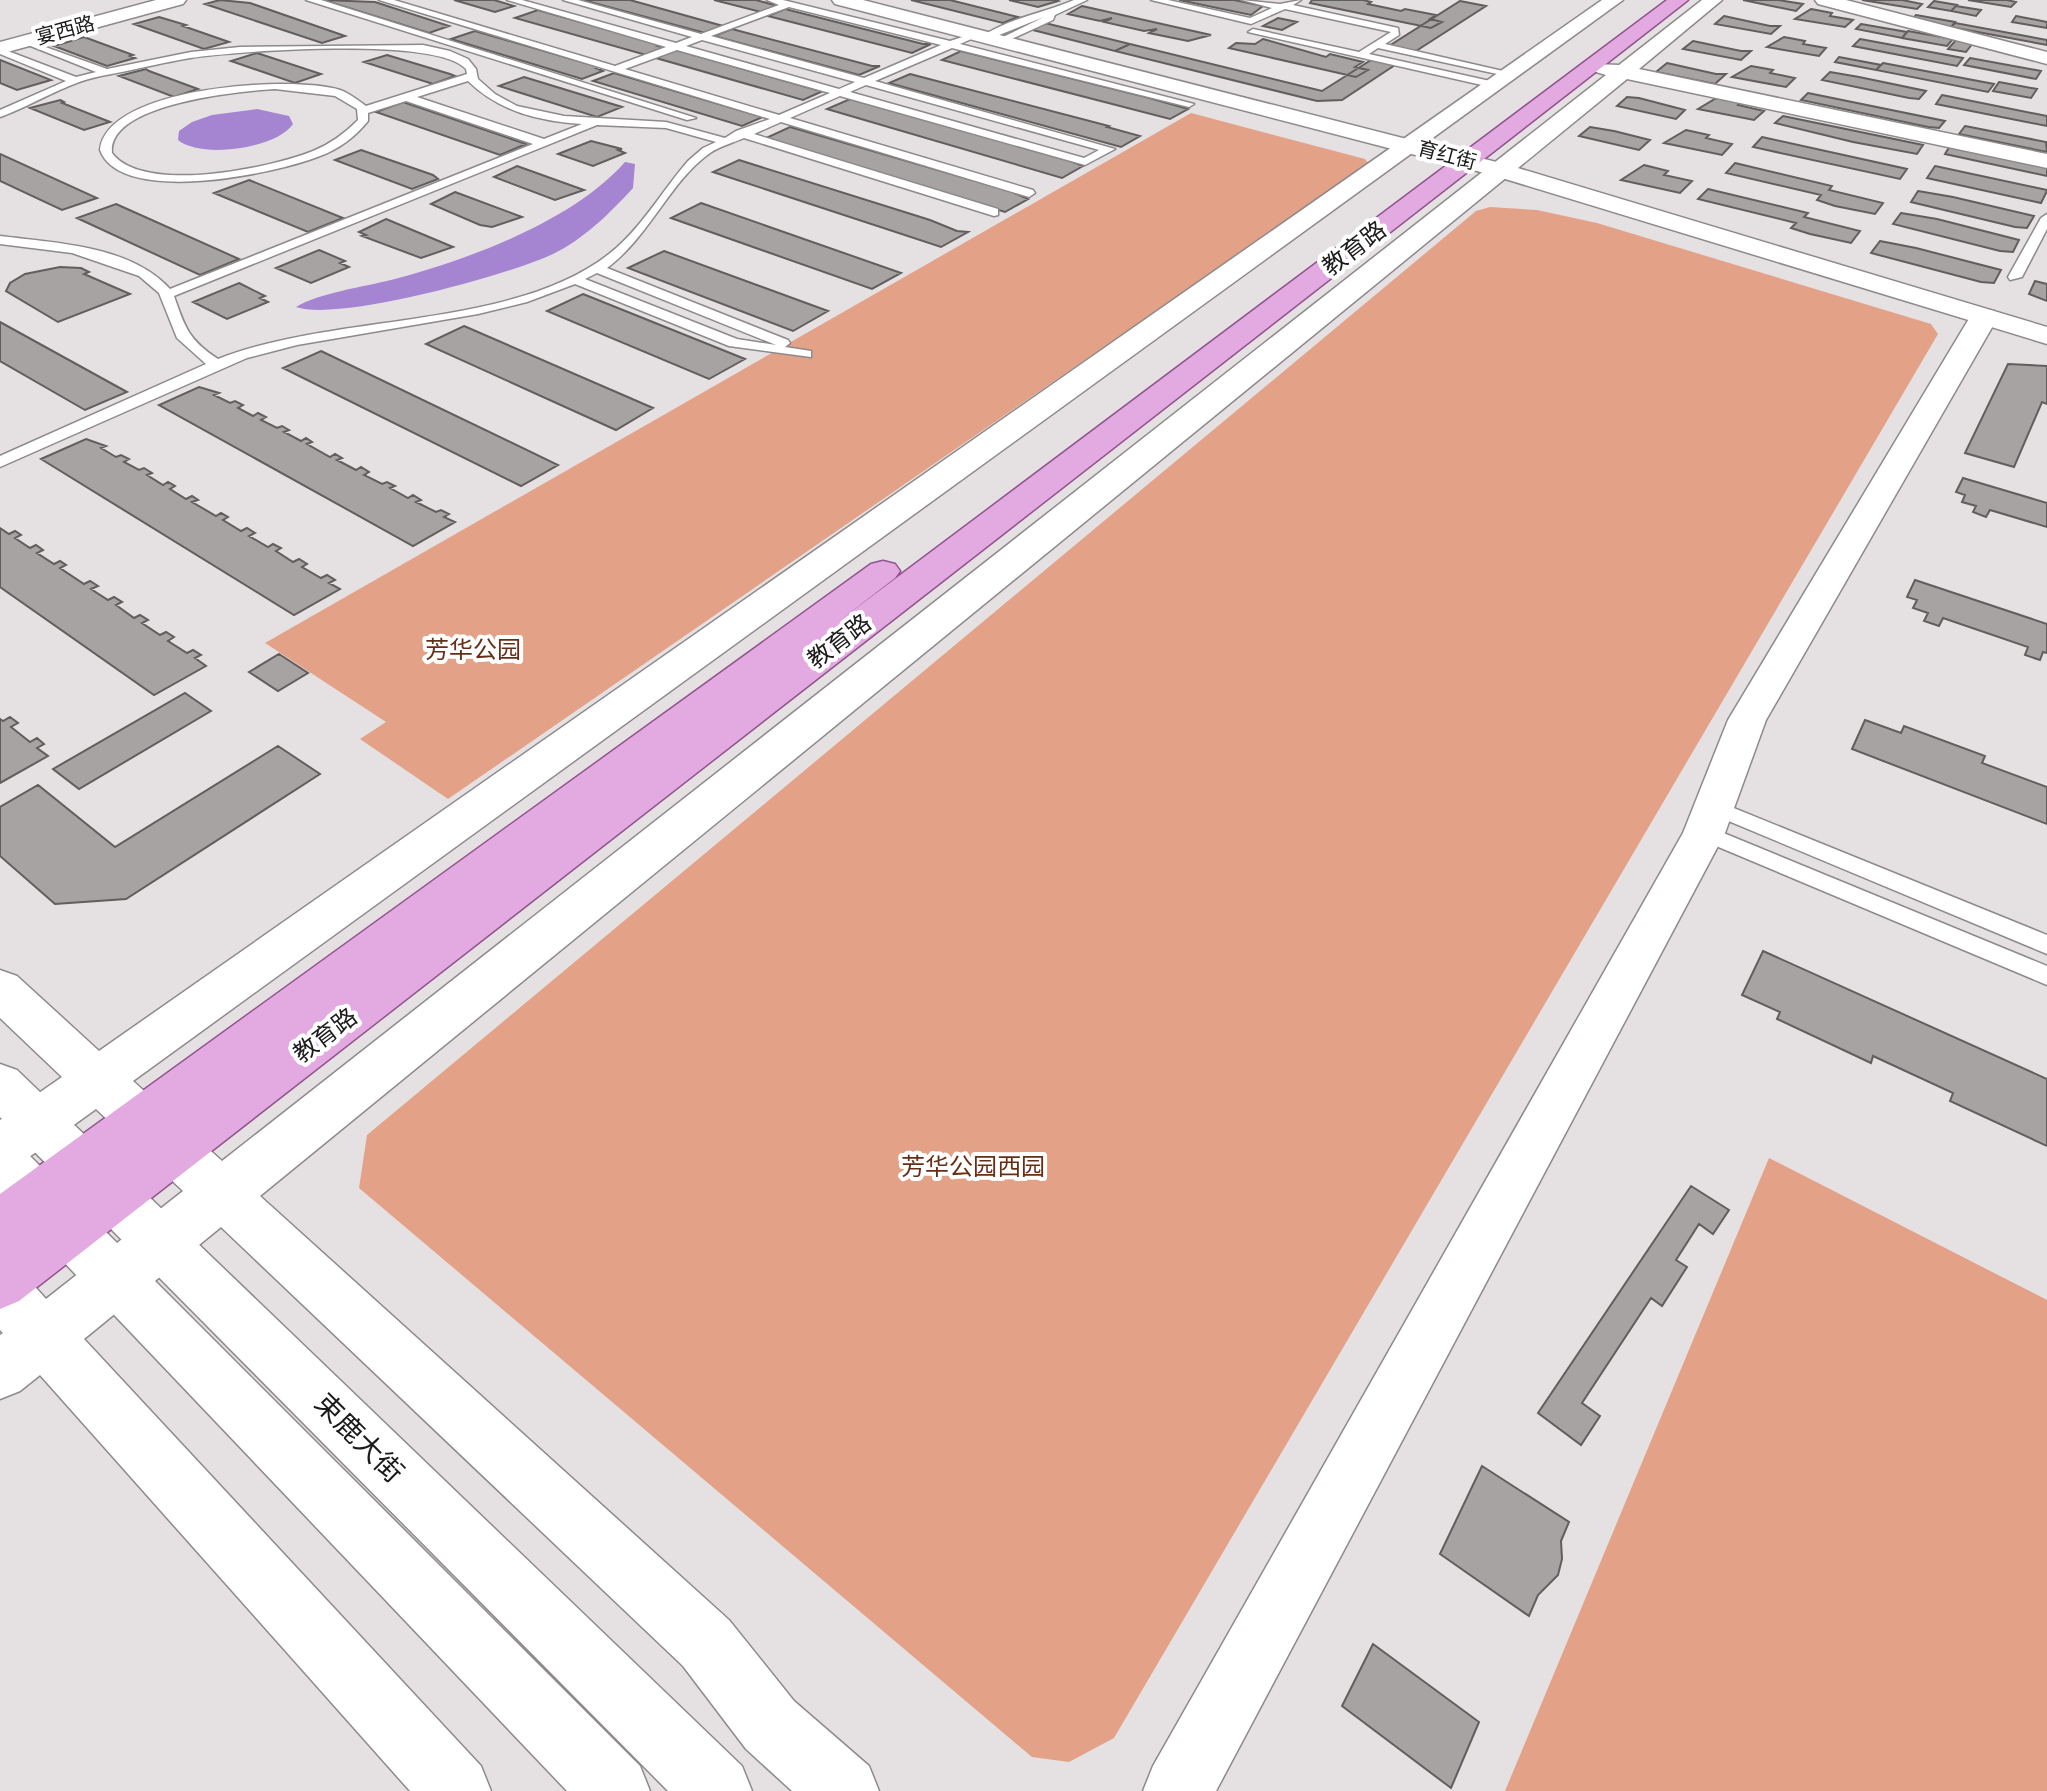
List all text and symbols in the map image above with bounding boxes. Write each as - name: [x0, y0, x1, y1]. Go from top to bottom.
- street label: 宴西路: [33, 10, 97, 50]
- street label: 育红街: [1415, 135, 1479, 175]
- street label: 教育路: [1316, 214, 1392, 282]
- street label: 教育路: [801, 607, 877, 675]
- park label: 芳华公园: [425, 634, 521, 665]
- street label: 教育路: [287, 1001, 363, 1069]
- park label: 芳华公园西园: [901, 1151, 1045, 1182]
- street label: 束鹿大街: [306, 1385, 412, 1491]

